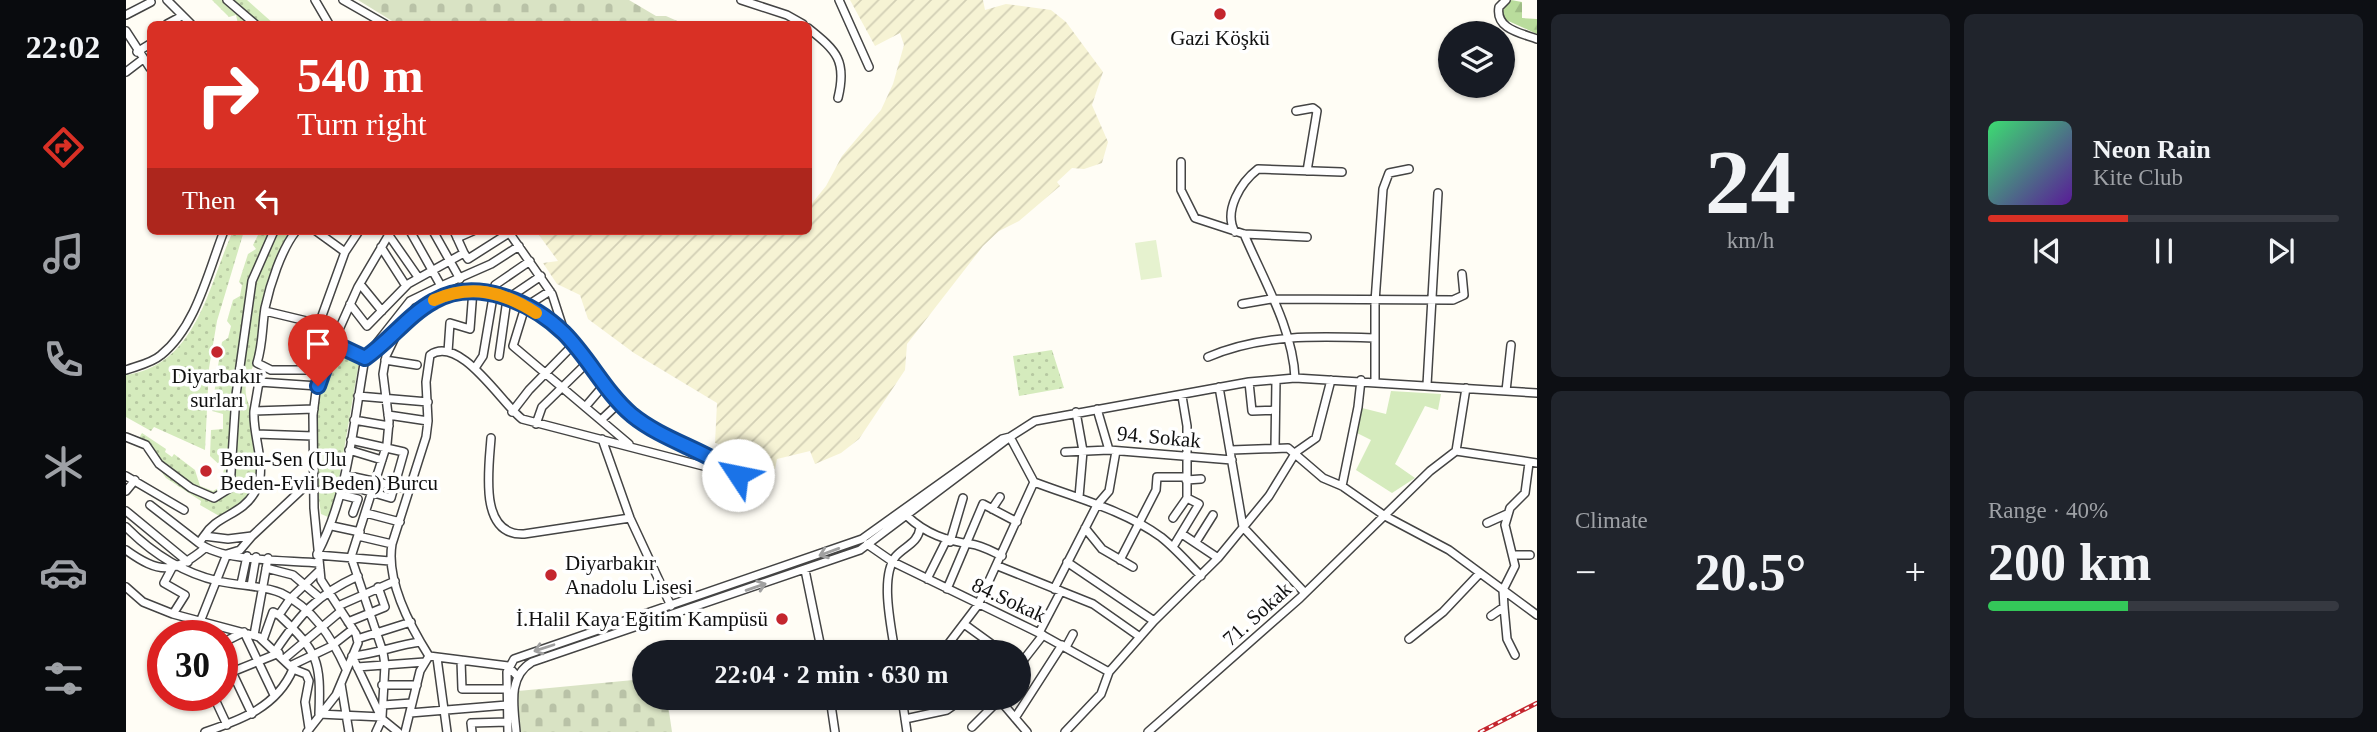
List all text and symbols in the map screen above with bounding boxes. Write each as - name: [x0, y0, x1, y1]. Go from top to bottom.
- marker: Gazi Köşkü: [1212, 6, 1228, 22]
- map controls: [1438, 21, 1515, 98]
- button: layers: [1438, 21, 1515, 98]
- place label: Gazi Köşkü: [1170, 26, 1270, 50]
- text: 22:02: [26, 29, 100, 65]
- text: 540 m: [297, 48, 424, 103]
- icon: right: [182, 49, 273, 140]
- text: Turn right: [297, 106, 427, 142]
- icon: directions: [39, 123, 88, 172]
- text: 24: [1705, 132, 1796, 233]
- text: Neon Rain: [2093, 135, 2211, 164]
- text: Kite Club: [2093, 165, 2183, 190]
- icon: left: [249, 182, 287, 220]
- text: Then: [182, 186, 235, 215]
- text: km/h: [1727, 228, 1774, 253]
- icon: music: [39, 229, 88, 278]
- icon: previous: [2028, 232, 2066, 270]
- icon: pause: [2145, 232, 2183, 270]
- icon: next: [2262, 232, 2300, 270]
- pin: [288, 314, 348, 386]
- icon: arrive: [299, 325, 337, 363]
- icon: phone: [39, 335, 88, 384]
- marker: Diyarbakır surları: [209, 344, 225, 360]
- place label: Diyarbakır surları: [172, 364, 262, 412]
- street label: 94. Sokak: [1116, 421, 1202, 453]
- position arrow: [701, 438, 775, 512]
- icon: climate: [39, 442, 88, 491]
- place label: Benu-Sen (Ulu Beden-Evli Beden) Burcu: [220, 447, 439, 495]
- marker: Benu-Sen (Ulu Beden-Evli Beden) Burcu: [198, 463, 214, 479]
- text: Range · 40%: [1988, 498, 2108, 523]
- text: Climate: [1575, 508, 1648, 533]
- text: 200 km: [1988, 534, 2151, 591]
- text: 20.5°: [1695, 544, 1806, 601]
- one-way arrow: [819, 547, 841, 559]
- icon: car: [39, 548, 88, 597]
- place label: Diyarbakır Anadolu Lisesi: [565, 551, 693, 599]
- text: −: [1575, 551, 1596, 593]
- text: +: [1905, 551, 1926, 593]
- marker: Diyarbakır Anadolu Lisesi: [543, 567, 559, 583]
- street label: 84.Sokak: [968, 572, 1050, 628]
- street label: 71. Sokak: [1218, 577, 1297, 651]
- one-way arrow: [744, 580, 766, 592]
- place label: İ.Halil Kaya Eğitim Kampüsü: [516, 607, 768, 631]
- marker: İ.Halil Kaya Eğitim Kampüsü: [774, 611, 790, 627]
- speed limit sign: 30: [147, 620, 238, 711]
- one-way arrow: [533, 642, 555, 655]
- icon: filters: [39, 654, 88, 703]
- text: 22:04 · 2 min · 630 m: [715, 660, 949, 689]

